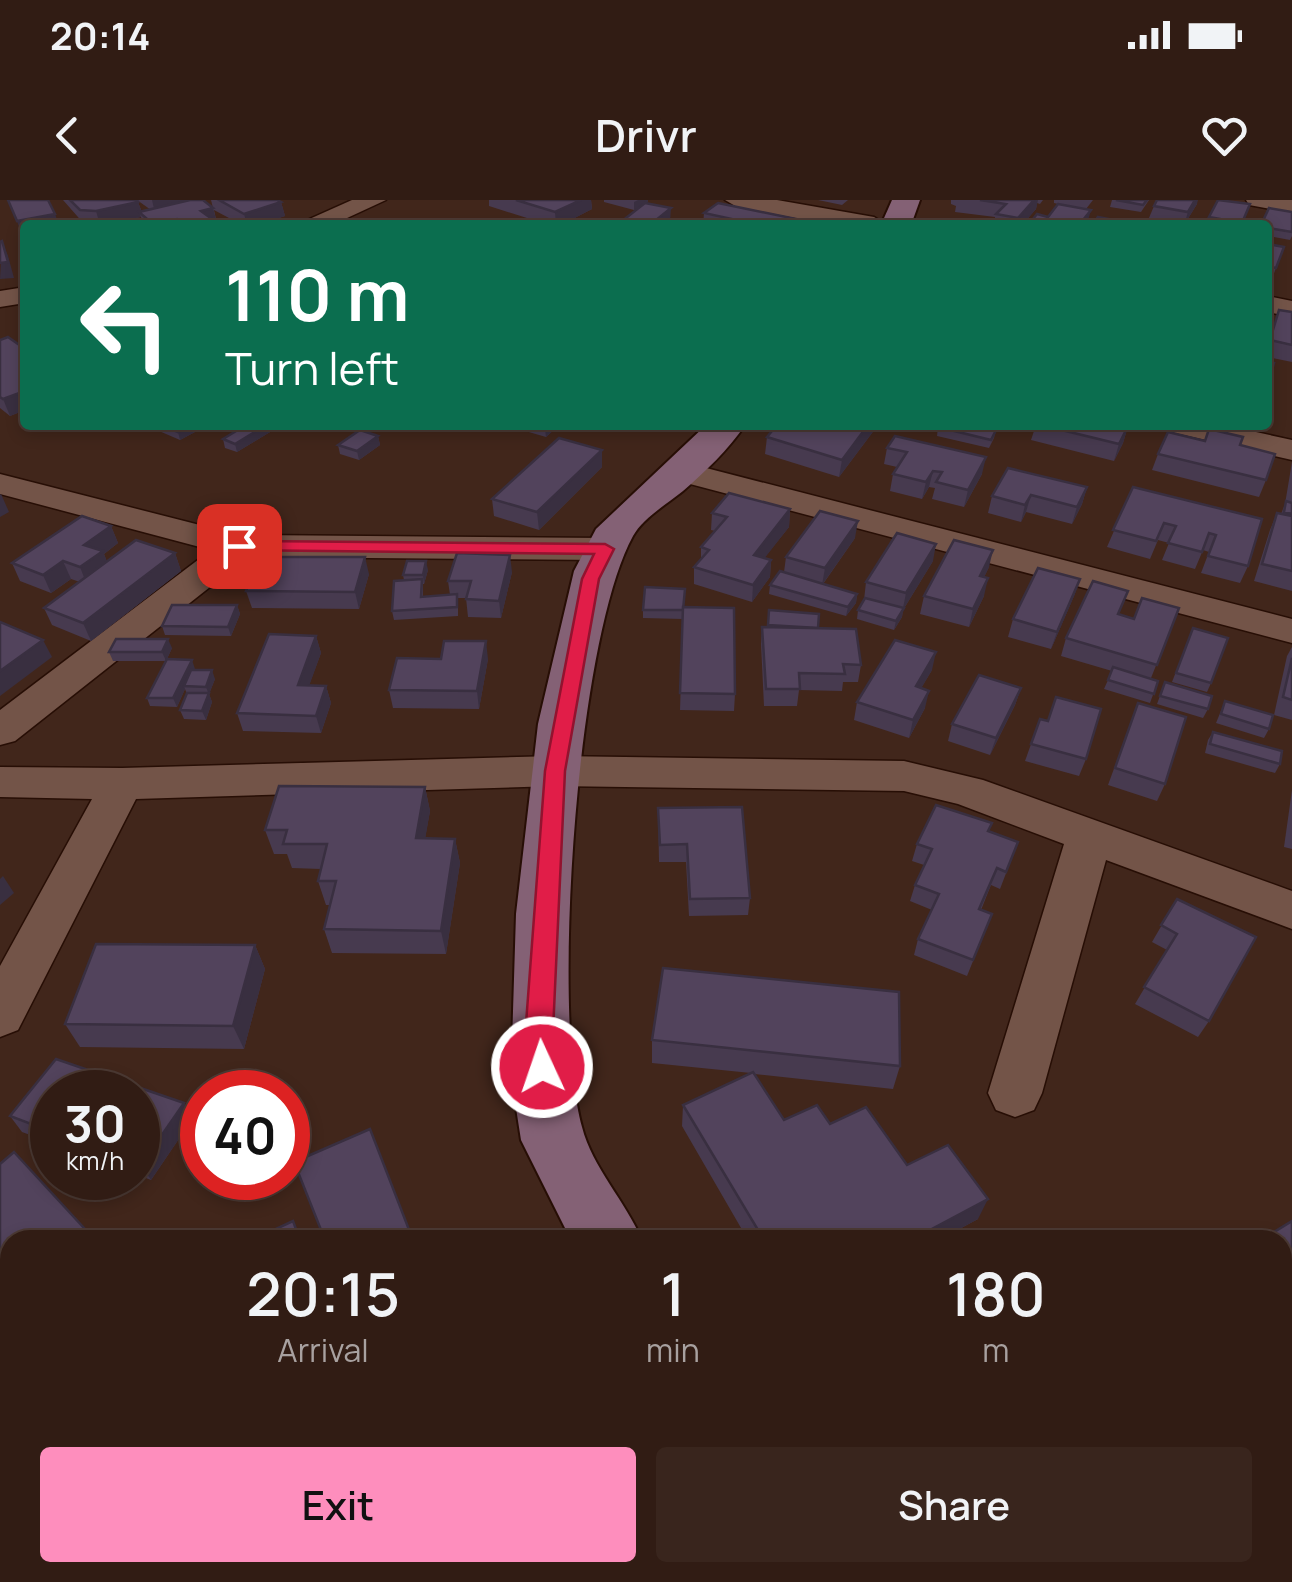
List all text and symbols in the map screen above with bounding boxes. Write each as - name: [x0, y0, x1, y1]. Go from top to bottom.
- text: 20:14: [50, 9, 150, 61]
- text: Drivr: [595, 104, 697, 166]
- icon: back: [40, 108, 95, 163]
- icon: heart: [1197, 108, 1252, 163]
- text: 110 m: [225, 246, 409, 342]
- icon: left: [60, 260, 190, 390]
- text: Turn left: [225, 337, 399, 399]
- pin: [197, 504, 282, 589]
- icon: arrive: [212, 519, 267, 574]
- position arrow: [490, 1015, 594, 1119]
- speed limit sign: 40: [180, 1070, 310, 1200]
- text: 30: [64, 1089, 126, 1157]
- text: km/h: [66, 1143, 124, 1178]
- text: 20:15: [246, 1252, 400, 1334]
- text: 1: [660, 1252, 686, 1334]
- text: 180: [946, 1252, 1046, 1334]
- text: Arrival: [277, 1328, 369, 1372]
- text: min: [646, 1328, 700, 1372]
- text: m: [982, 1328, 1009, 1372]
- button: Exit: [40, 1447, 636, 1562]
- button: Share: [656, 1447, 1252, 1562]

